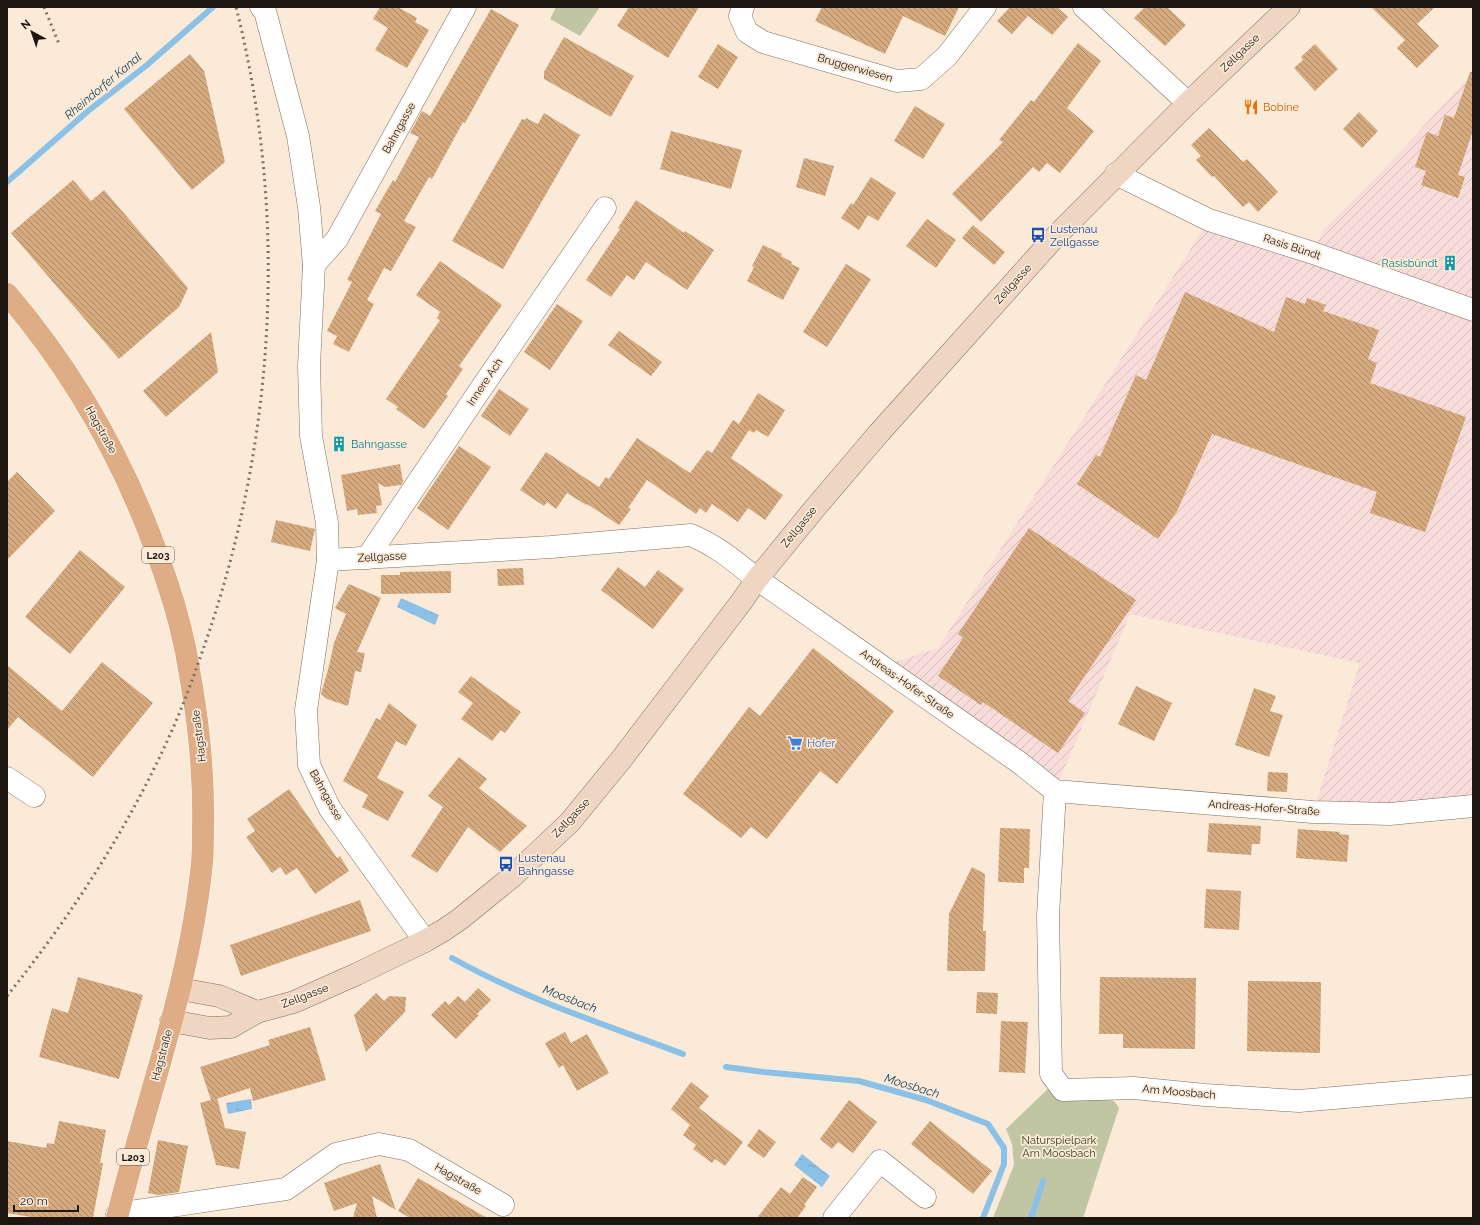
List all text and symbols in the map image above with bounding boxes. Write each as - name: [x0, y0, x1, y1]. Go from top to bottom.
- north arrow: [12, 12, 52, 52]
- text: N: [18, 17, 33, 32]
- street label: Zellgasse: [1218, 31, 1263, 75]
- water label: Rheindorfer Kanal: [62, 50, 144, 122]
- street label: Bruggerwiesen: [816, 51, 894, 85]
- restaurant icon: Bobine: [1242, 98, 1260, 116]
- street label: Bahngasse: [380, 100, 419, 156]
- place label: Bobine: [1263, 101, 1299, 114]
- place label: Lustenau Zellgasse: [1050, 223, 1100, 249]
- bus stop icon: Lustenau Zellgasse: [1029, 226, 1047, 244]
- street label: Rasis Bündt: [1262, 232, 1323, 263]
- building icon: Rasisbündt: [1441, 254, 1459, 272]
- place label: Rasisbündt: [1382, 257, 1438, 270]
- street label: Zellgasse: [992, 261, 1035, 307]
- street label: Innere Ach: [464, 356, 506, 408]
- street label: Hagstraße: [83, 404, 120, 456]
- building icon: Bahngasse: [330, 435, 348, 453]
- place label: Bahngasse: [351, 438, 408, 451]
- street label: Zellgasse: [779, 503, 820, 550]
- road number: L203: [142, 547, 174, 563]
- street label: Zellgasse: [357, 549, 407, 565]
- street label: Andreas-Hofer-Straße: [857, 647, 957, 722]
- street label: Hagstraße: [189, 709, 209, 763]
- supermarket icon: Hofer: [786, 734, 804, 752]
- place label: Hofer: [807, 737, 835, 750]
- street label: Bahngasse: [307, 767, 346, 823]
- street label: Zellgasse: [550, 795, 593, 840]
- street label: Andreas-Hofer-Straße: [1208, 798, 1321, 818]
- place label: Lustenau Bahngasse: [518, 852, 575, 878]
- bus stop icon: Lustenau Bahngasse: [497, 855, 515, 873]
- street label: Zellgasse: [280, 981, 331, 1011]
- water label: Moosbach: [541, 982, 599, 1016]
- street label: Hagstraße: [149, 1028, 175, 1082]
- water label: Moosbach: [883, 1071, 941, 1101]
- street label: Am Moosbach: [1142, 1082, 1216, 1102]
- park label: Naturspielpark Am Moosbach: [1022, 1134, 1097, 1160]
- road number: L203: [117, 1149, 149, 1165]
- street label: Hagstraße: [432, 1160, 484, 1198]
- scale bar: [14, 1187, 78, 1213]
- text: 20 m: [20, 1194, 48, 1208]

